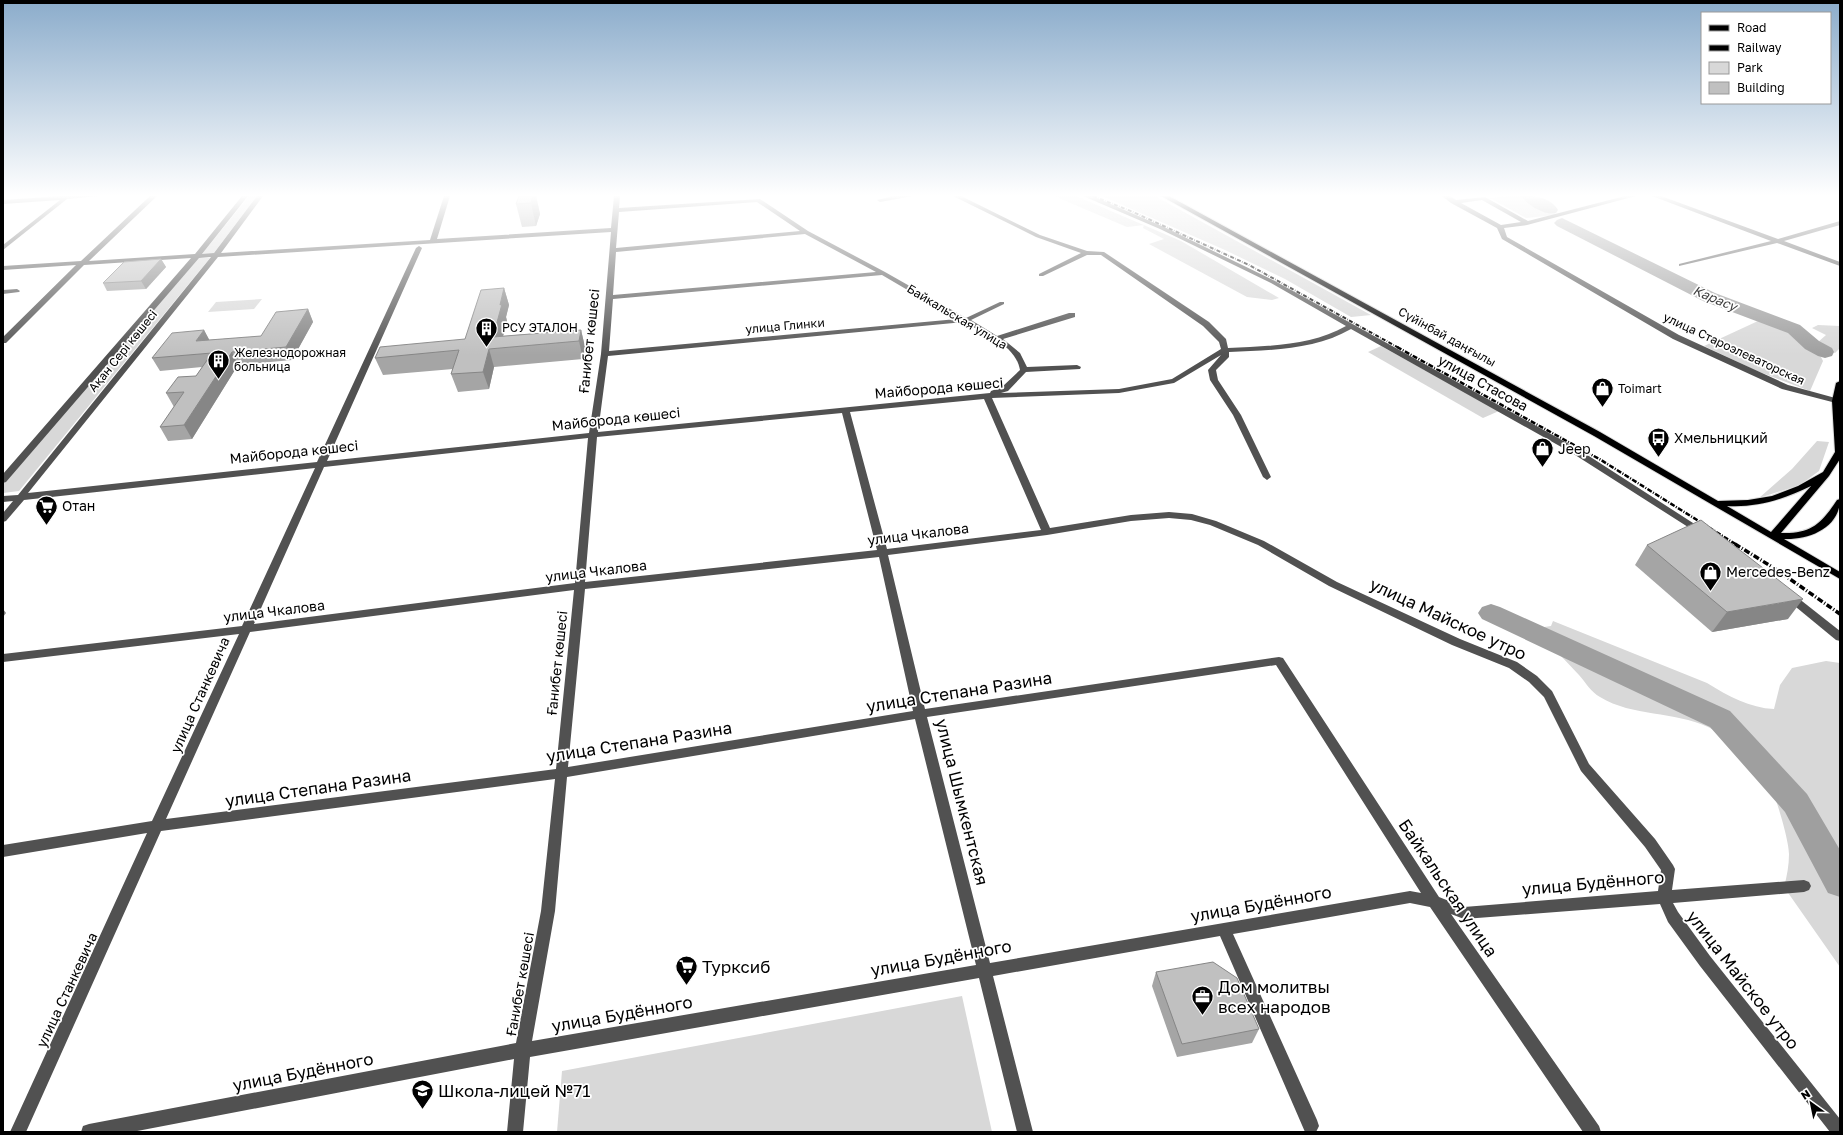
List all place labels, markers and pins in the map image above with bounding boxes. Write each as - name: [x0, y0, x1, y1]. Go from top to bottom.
- building icon: РСУ ЭТАЛОН: [474, 315, 500, 348]
- place label: РСУ ЭТАЛОН: [502, 320, 578, 335]
- place label: Железнодорожная больница: [234, 345, 346, 374]
- building icon: Железнодорожная больница: [206, 347, 232, 380]
- shop icon: Toimart: [1590, 376, 1616, 409]
- place label: Toimart: [1618, 381, 1662, 396]
- bus stop icon: Хмельницкий: [1646, 425, 1672, 458]
- place label: Хмельницкий: [1674, 429, 1768, 446]
- shop icon: Jeep: [1530, 436, 1556, 469]
- place label: Jeep: [1558, 440, 1591, 457]
- supermarket icon: Отан: [33, 493, 59, 526]
- place label: Отан: [62, 497, 95, 514]
- shop icon: Mercedes-Benz: [1697, 559, 1723, 592]
- place label: Mercedes-Benz: [1726, 563, 1830, 580]
- supermarket icon: Турксиб: [673, 954, 699, 987]
- place label: Турксиб: [702, 956, 770, 977]
- place label: Дом молитвы всех народов: [1218, 976, 1331, 1017]
- office icon: Дом молитвы всех народов: [1189, 984, 1215, 1017]
- school or university icon: Школа-лицей №71: [410, 1078, 436, 1111]
- place label: Школа-лицей №71: [438, 1080, 591, 1101]

